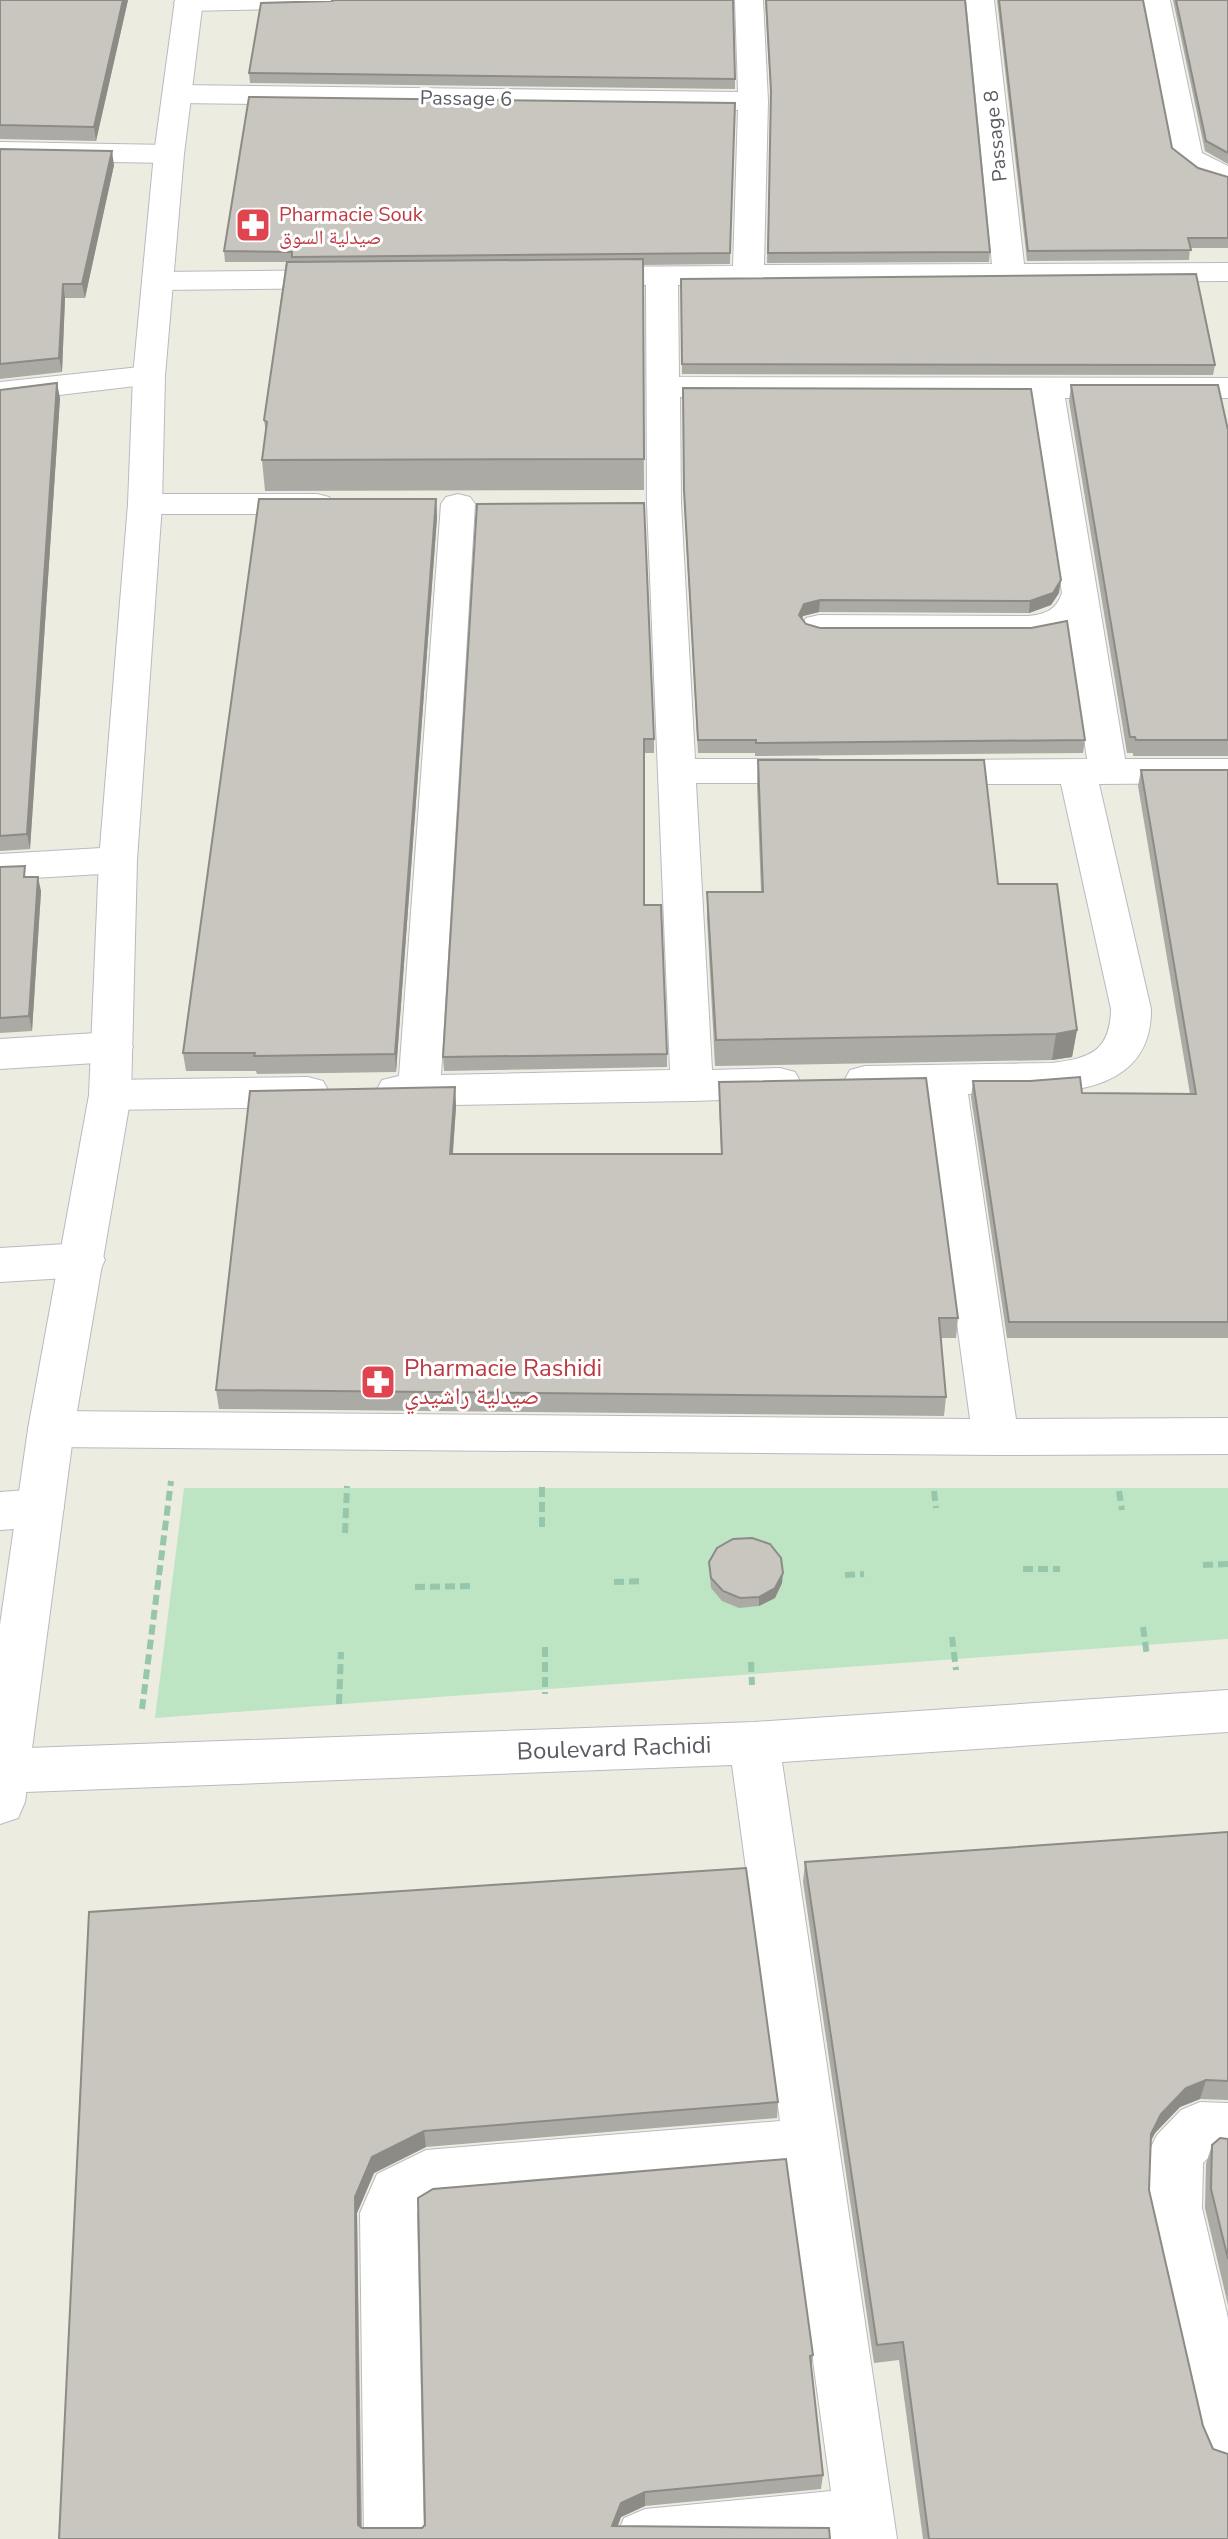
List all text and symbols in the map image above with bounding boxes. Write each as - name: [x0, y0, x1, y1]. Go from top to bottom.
- street label: Passage 6: [420, 84, 512, 113]
- street label: Passage 8: [977, 89, 1014, 183]
- place label: Pharmacie Souk صيدلية السوق: [279, 201, 424, 251]
- pharmacy icon: Pharmacie Souk صيدلية السوق: [234, 206, 272, 244]
- place label: Pharmacie Rashidi صيدلية راشيدي: [404, 1352, 602, 1415]
- pharmacy icon: Pharmacie Rashidi صيدلية راشيدي: [359, 1363, 397, 1401]
- street label: Boulevard Rachidi: [516, 1729, 712, 1767]

